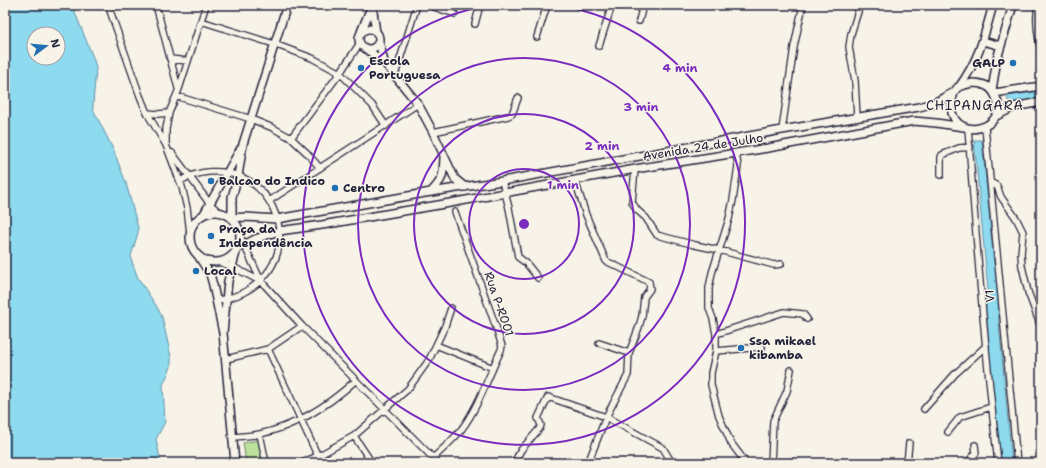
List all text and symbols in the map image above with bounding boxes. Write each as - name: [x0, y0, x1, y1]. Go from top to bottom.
- north arrow: [26, 26, 66, 66]
- text: N: [47, 37, 64, 50]
- place label: Escola Portuguesa: [369, 53, 441, 83]
- place label: GALP: [972, 55, 1005, 71]
- marker: GALP: [1008, 58, 1018, 68]
- text: 4 min: [663, 60, 698, 76]
- marker: Escola Portuguesa: [356, 63, 366, 73]
- district label: CHIPANGARA: [926, 97, 1024, 114]
- text: 3 min: [624, 99, 659, 115]
- street label: Avenida 24 de Julho: [642, 130, 764, 164]
- text: 2 min: [585, 138, 620, 154]
- place label: Balcao do Indico: [219, 173, 325, 189]
- marker: Balcao do Indico: [206, 176, 216, 186]
- text: 1 min: [547, 177, 579, 193]
- place label: Centro: [343, 180, 385, 196]
- marker: Centro: [330, 183, 340, 193]
- centre of rings: [517, 217, 531, 231]
- place label: Praça da Independência: [219, 221, 313, 251]
- marker: Praça da Independência: [206, 231, 216, 241]
- place label: Local: [204, 263, 237, 279]
- marker: Local: [191, 266, 201, 276]
- street label: Rua P-R001: [481, 270, 517, 338]
- street label: V1: [981, 289, 999, 303]
- place label: Ssa mikael kibamba: [749, 333, 816, 363]
- marker: Ssa mikael kibamba: [736, 343, 746, 353]

